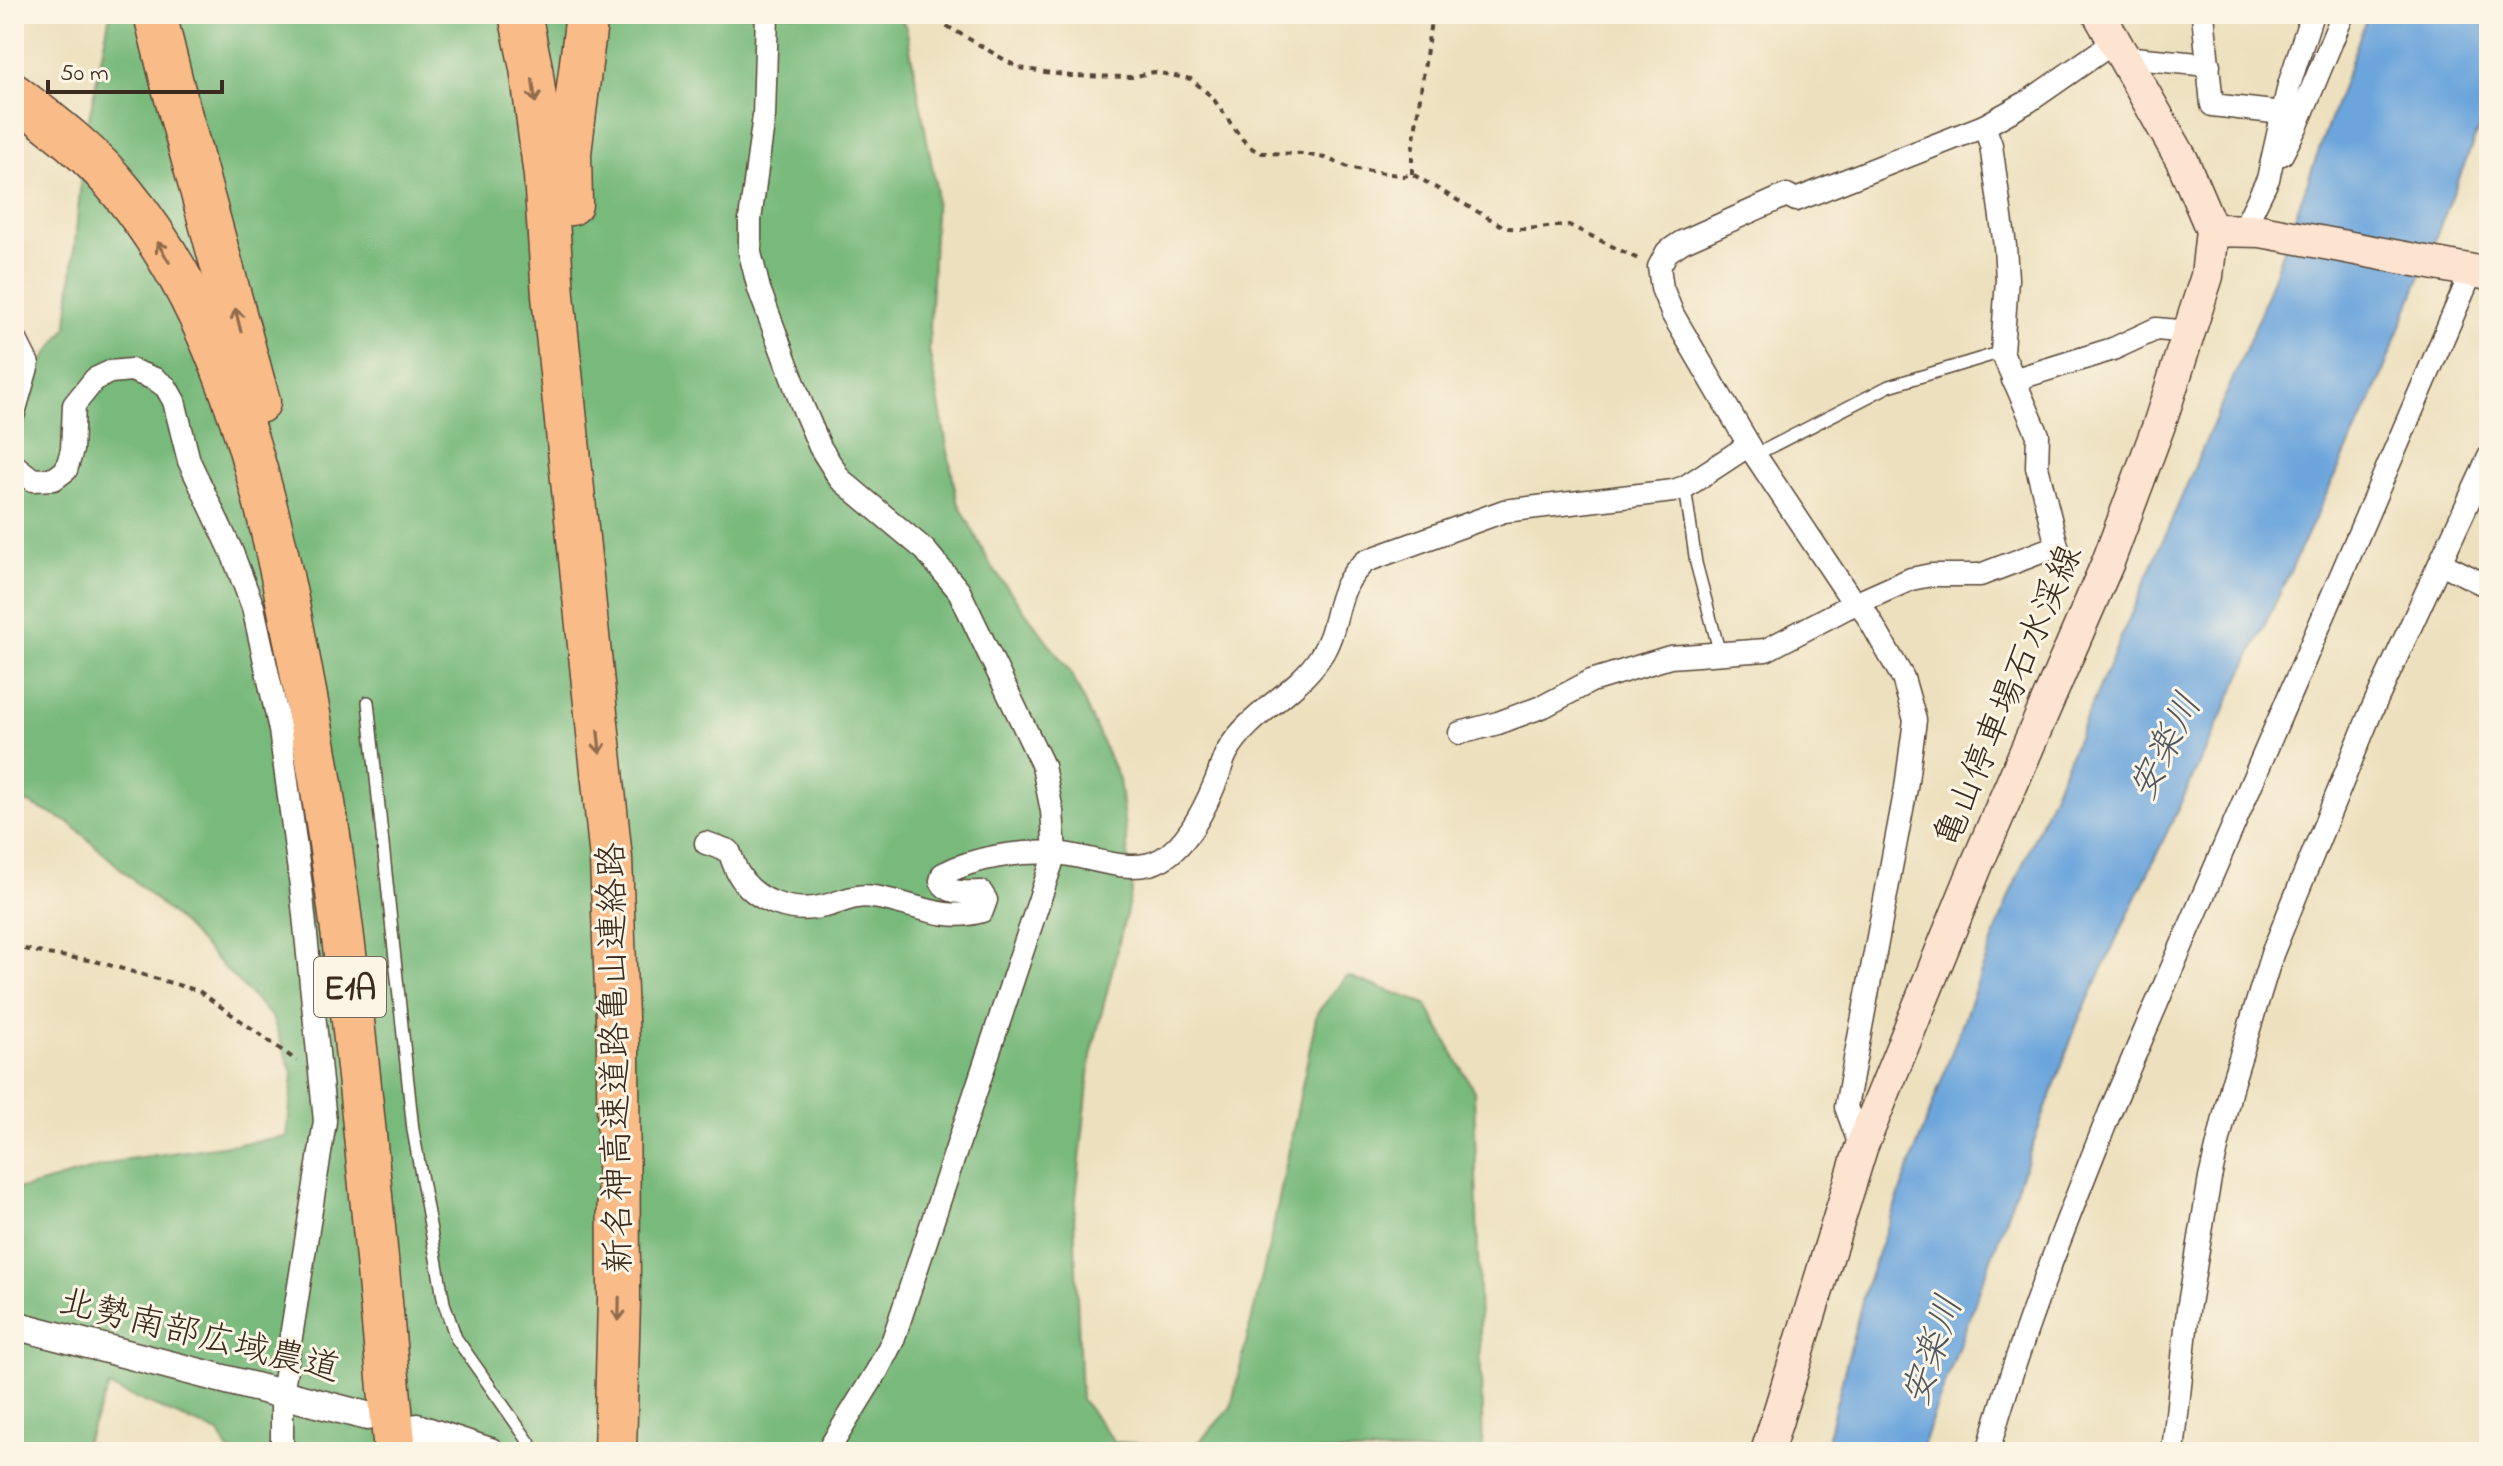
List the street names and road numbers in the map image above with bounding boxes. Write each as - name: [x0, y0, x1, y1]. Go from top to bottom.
- street label: 亀山停車場石水渓線: [1922, 537, 2098, 856]
- street label: 新名神高速道路亀山連絡路: [587, 841, 648, 1274]
- road number: E1A: [314, 957, 386, 1017]
- street label: 北勢南部広域農道: [53, 1277, 345, 1398]

